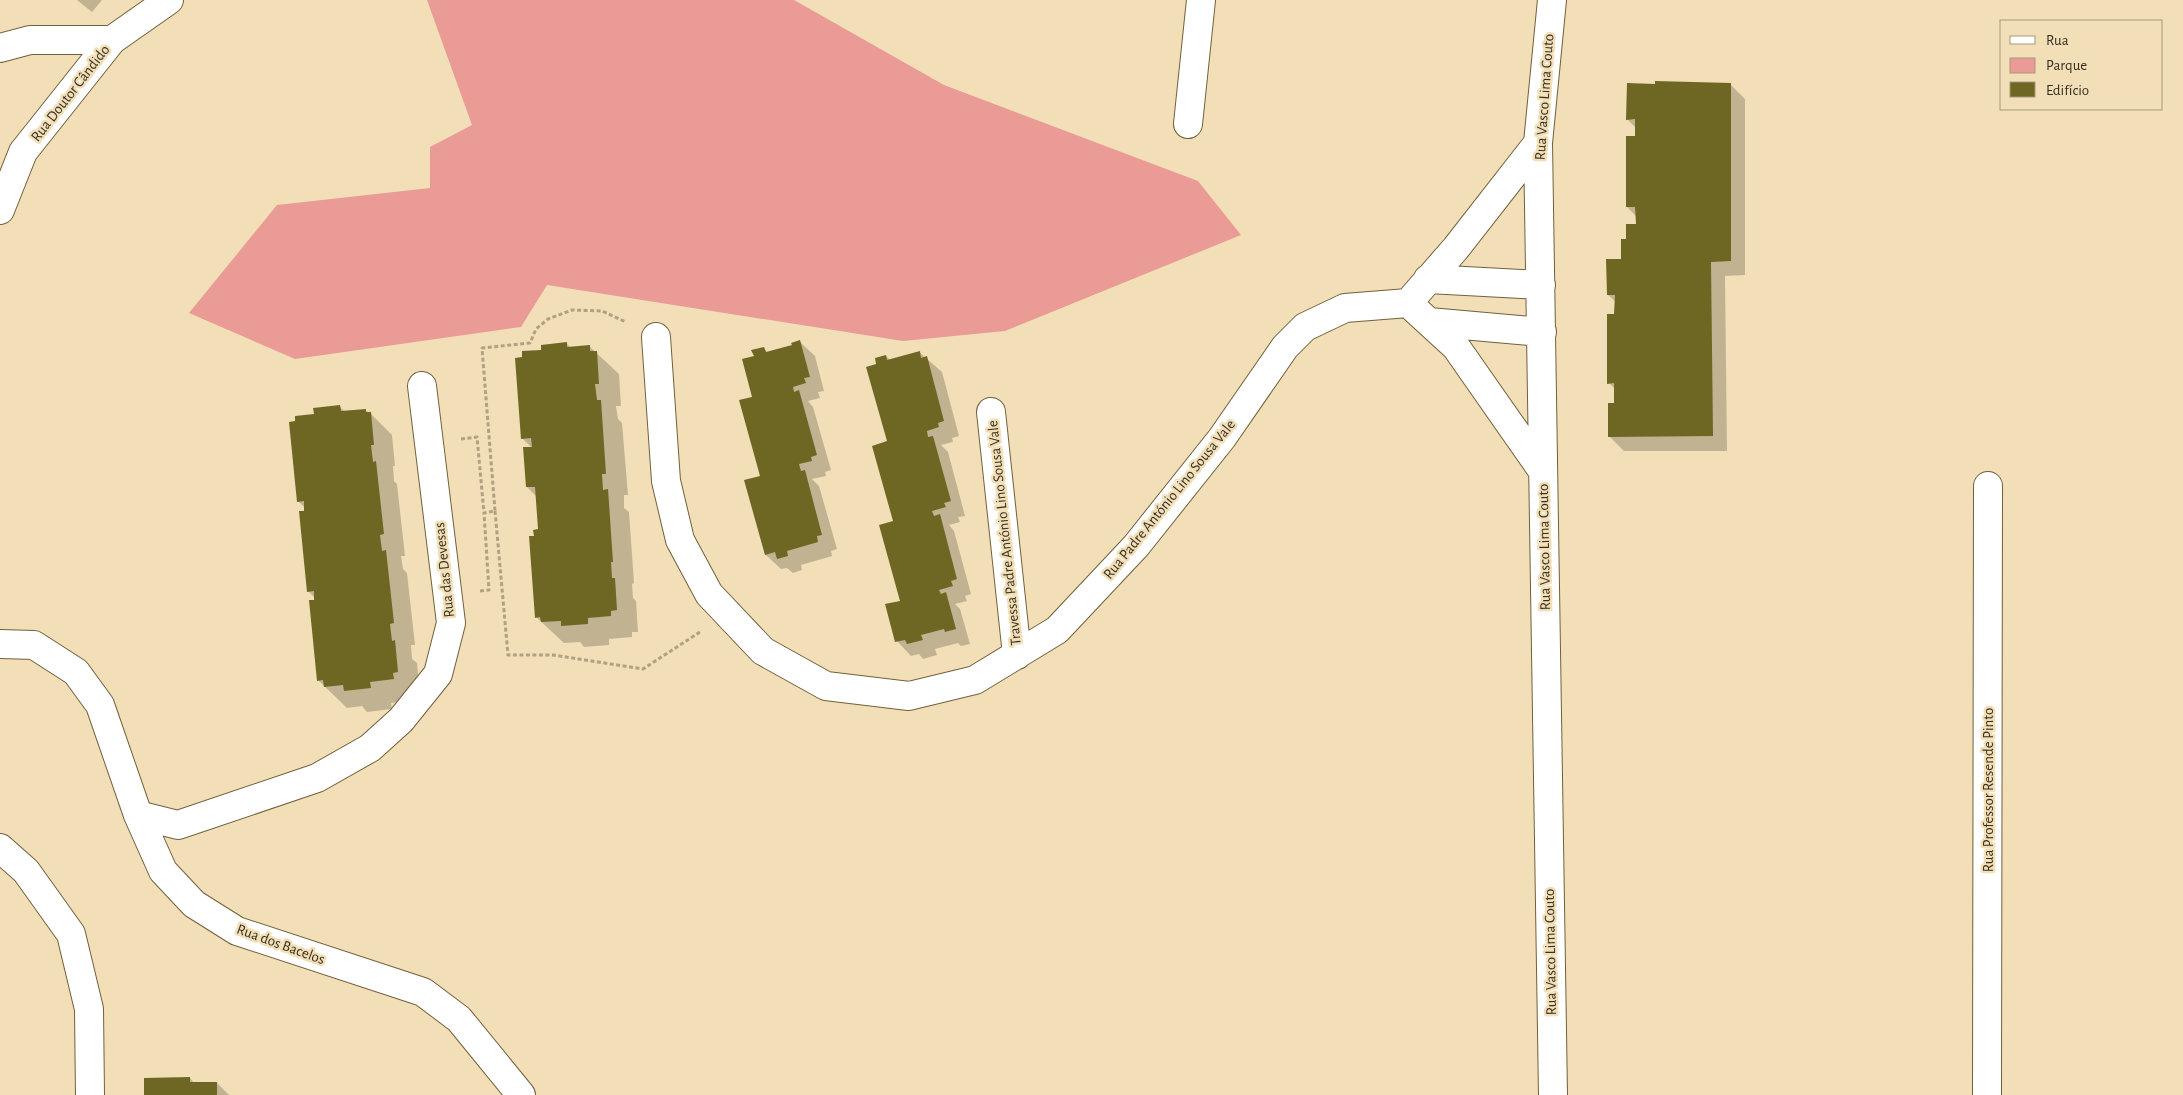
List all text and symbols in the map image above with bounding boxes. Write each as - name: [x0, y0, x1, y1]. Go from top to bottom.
- legend: [2000, 20, 2163, 110]
- street label: Rua Vasco Lima Couto: [1533, 33, 1556, 161]
- text: Rua: [2046, 33, 2069, 48]
- street label: Rua Doutor Cândido: [28, 42, 113, 144]
- text: Parque: [2046, 58, 2087, 73]
- text: Edifício: [2046, 83, 2089, 98]
- street label: Rua Padre António Lino Sousa Vale: [1101, 417, 1238, 582]
- street label: Travessa Padre António Lino Sousa Vale: [985, 420, 1024, 646]
- street label: Rua Vasco Lima Couto: [1536, 484, 1553, 610]
- street label: Rua das Devesas: [432, 522, 457, 618]
- street label: Rua Professor Resende Pinto: [1981, 708, 1996, 872]
- street label: Rua Vasco Lima Couto: [1542, 889, 1559, 1015]
- street label: Rua dos Bacelos: [235, 922, 327, 967]

